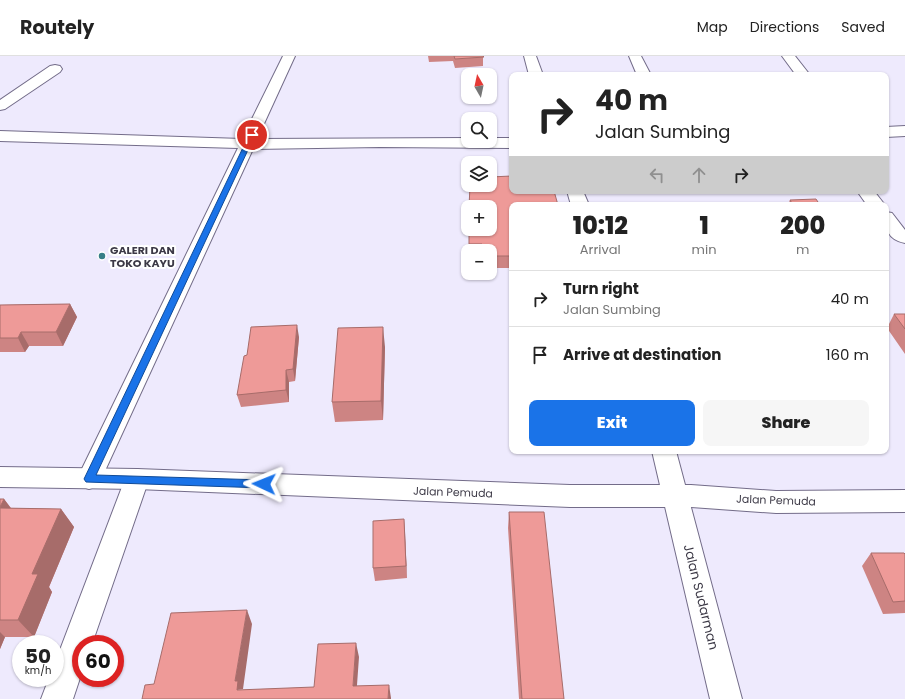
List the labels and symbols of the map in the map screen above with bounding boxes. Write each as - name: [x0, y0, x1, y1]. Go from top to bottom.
- north arrow: [461, 68, 497, 104]
- pin: [235, 118, 269, 152]
- place label: GALERI DAN TOKO KAYU: [110, 242, 175, 271]
- marker: GALERI DAN TOKO KAYU: [97, 251, 107, 261]
- position arrow: [243, 463, 285, 505]
- street label: Jalan Pemuda: [413, 483, 493, 501]
- street label: Jalan Pemuda: [736, 491, 816, 509]
- street label: Jalan Sudarman: [679, 542, 723, 652]
- speed limit sign: 60: [72, 635, 124, 687]

